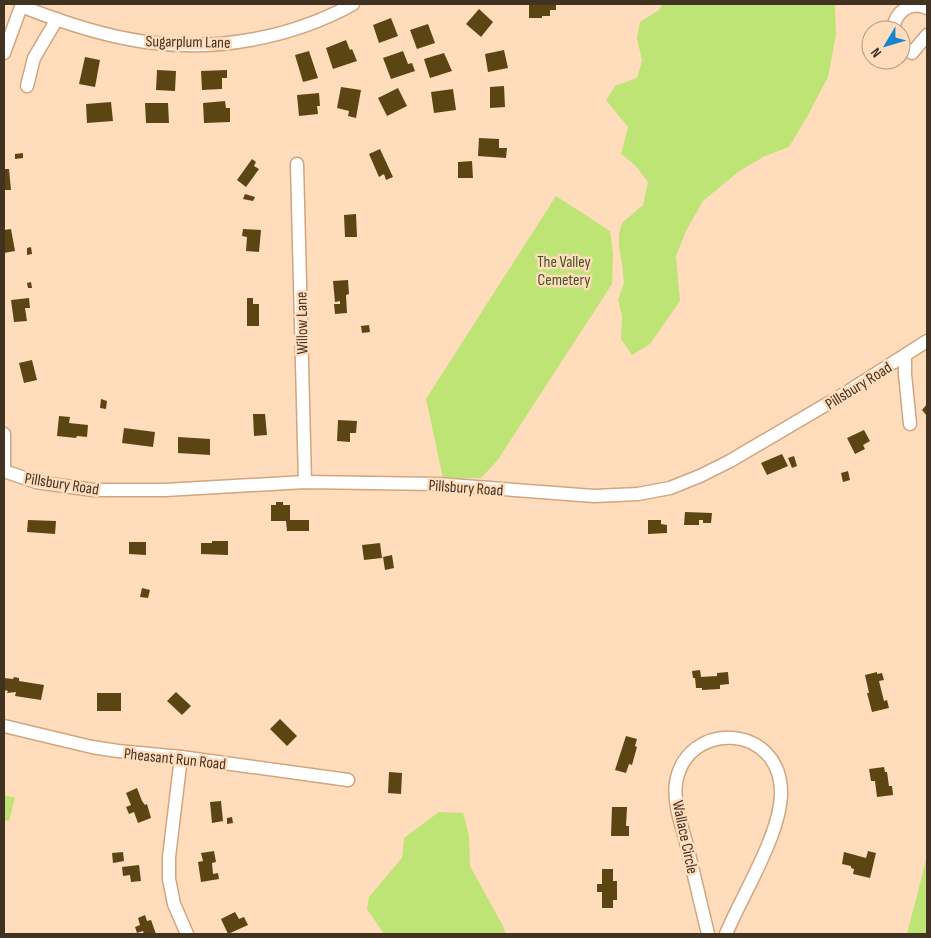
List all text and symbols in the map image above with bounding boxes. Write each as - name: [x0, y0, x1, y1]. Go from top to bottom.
- north arrow: [861, 20, 911, 70]
- street label: Sugarplum Lane: [145, 32, 231, 53]
- text: N: [867, 45, 885, 61]
- park label: The Valley Cemetery: [537, 253, 591, 290]
- street label: Willow Lane: [292, 291, 313, 355]
- street label: Pillsbury Road: [822, 358, 896, 414]
- street label: Pillsbury Road: [23, 469, 100, 500]
- street label: Pillsbury Road: [428, 476, 504, 501]
- street label: Pheasant Run Road: [123, 745, 227, 774]
- street label: Wallace Circle: [668, 799, 702, 876]

